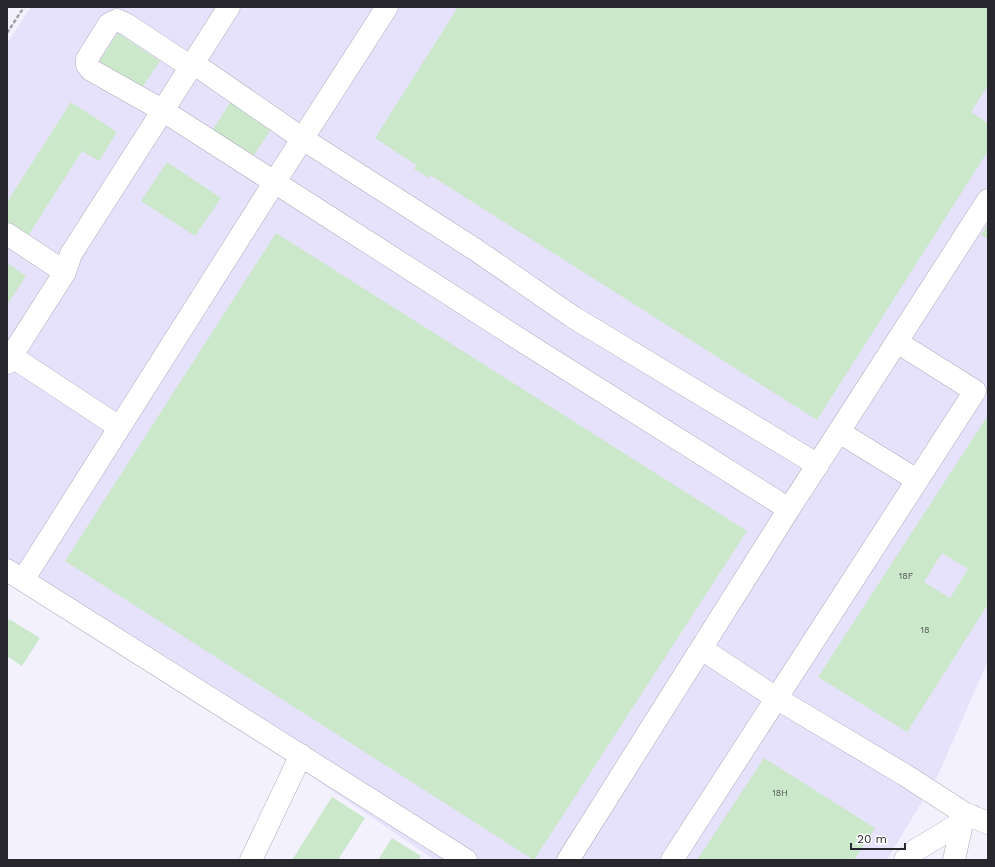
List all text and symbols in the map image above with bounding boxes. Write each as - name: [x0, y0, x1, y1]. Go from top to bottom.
- house number: 18F: [899, 571, 914, 581]
- house number: 18: [920, 625, 930, 635]
- house number: 18H: [772, 788, 788, 798]
- scale bar: [851, 825, 905, 851]
- text: 20 m: [857, 832, 887, 846]

